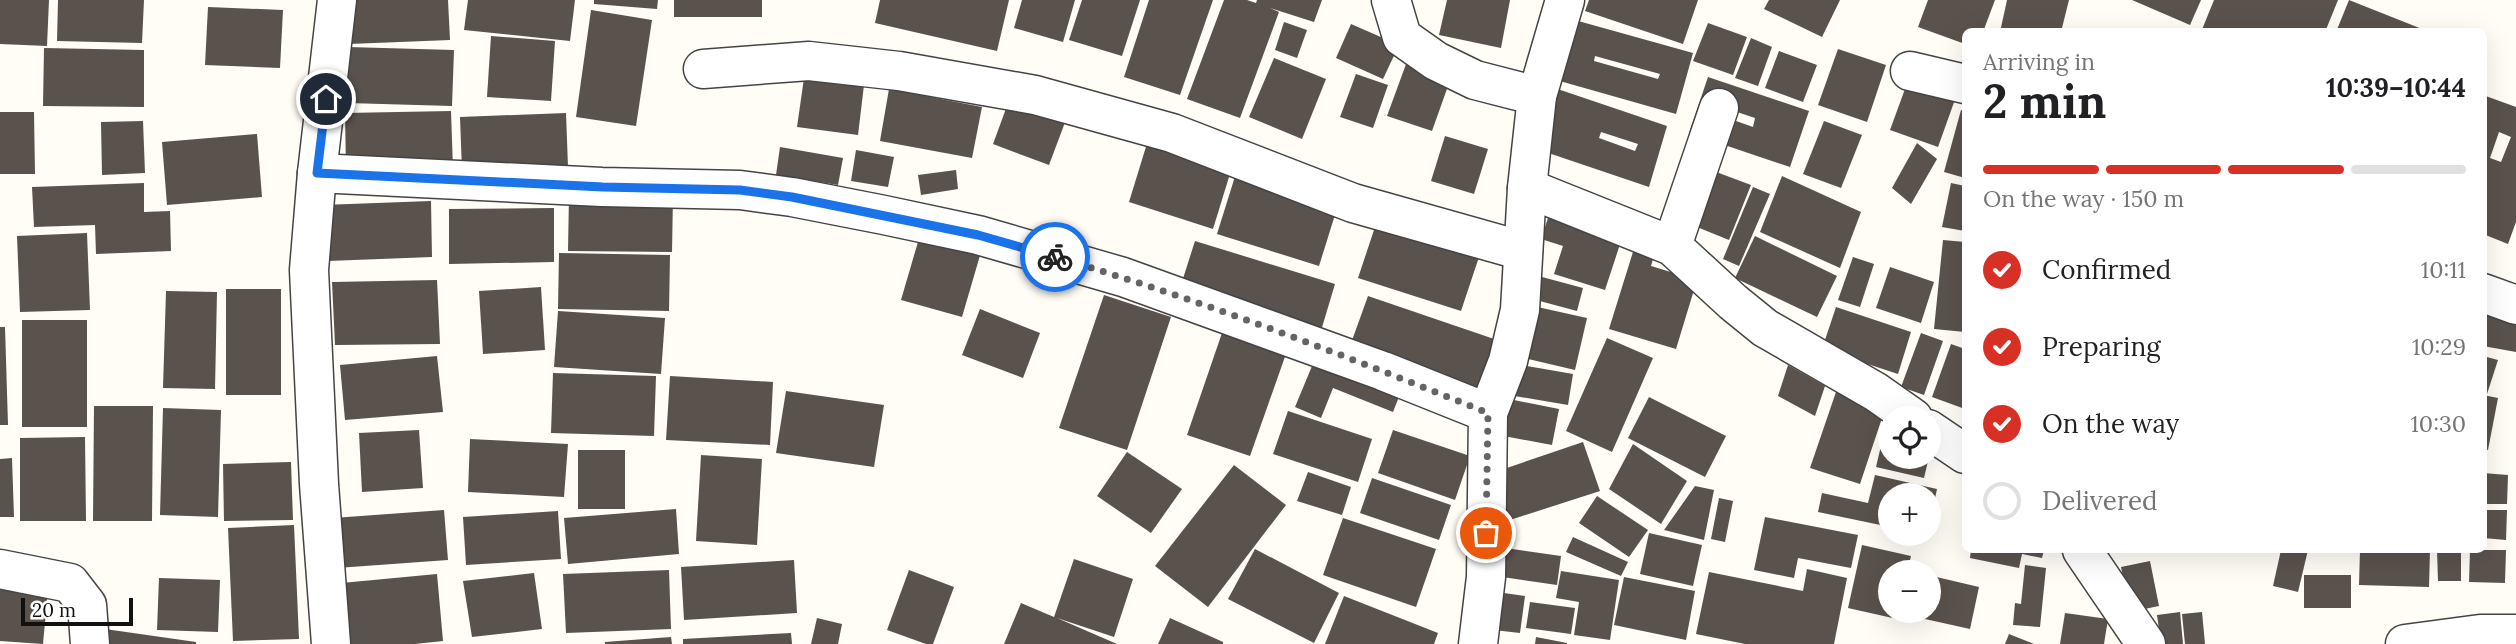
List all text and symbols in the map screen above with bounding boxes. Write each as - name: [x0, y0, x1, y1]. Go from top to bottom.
- text: Arriving in: [1983, 47, 2095, 76]
- pin: [296, 69, 356, 129]
- text: 10:39–10:44: [2326, 71, 2466, 104]
- text: 2 min: [1983, 72, 2106, 131]
- icon: home: [307, 80, 345, 118]
- text: On the way · 150 m: [1983, 184, 2184, 213]
- courier: [1020, 222, 1090, 292]
- icon: bike: [1036, 238, 1074, 276]
- icon: check: [1983, 251, 2021, 289]
- text: Confirmed: [2042, 253, 2171, 286]
- text: 10:11: [2421, 255, 2466, 284]
- icon: check: [1983, 328, 2021, 366]
- text: Preparing: [2042, 330, 2161, 363]
- text: 10:29: [2412, 332, 2466, 361]
- icon: check: [1983, 405, 2021, 443]
- map controls: [1878, 406, 1941, 623]
- button: locate: [1878, 406, 1941, 469]
- text: On the way: [2042, 407, 2179, 440]
- text: 10:30: [2411, 409, 2466, 438]
- button: +: [1878, 483, 1941, 546]
- text: Delivered: [2042, 484, 2158, 517]
- pin: [1456, 503, 1516, 563]
- icon: bag: [1467, 514, 1505, 552]
- button: −: [1878, 560, 1941, 623]
- scale bar: [21, 595, 133, 627]
- text: 20 m: [32, 598, 76, 622]

